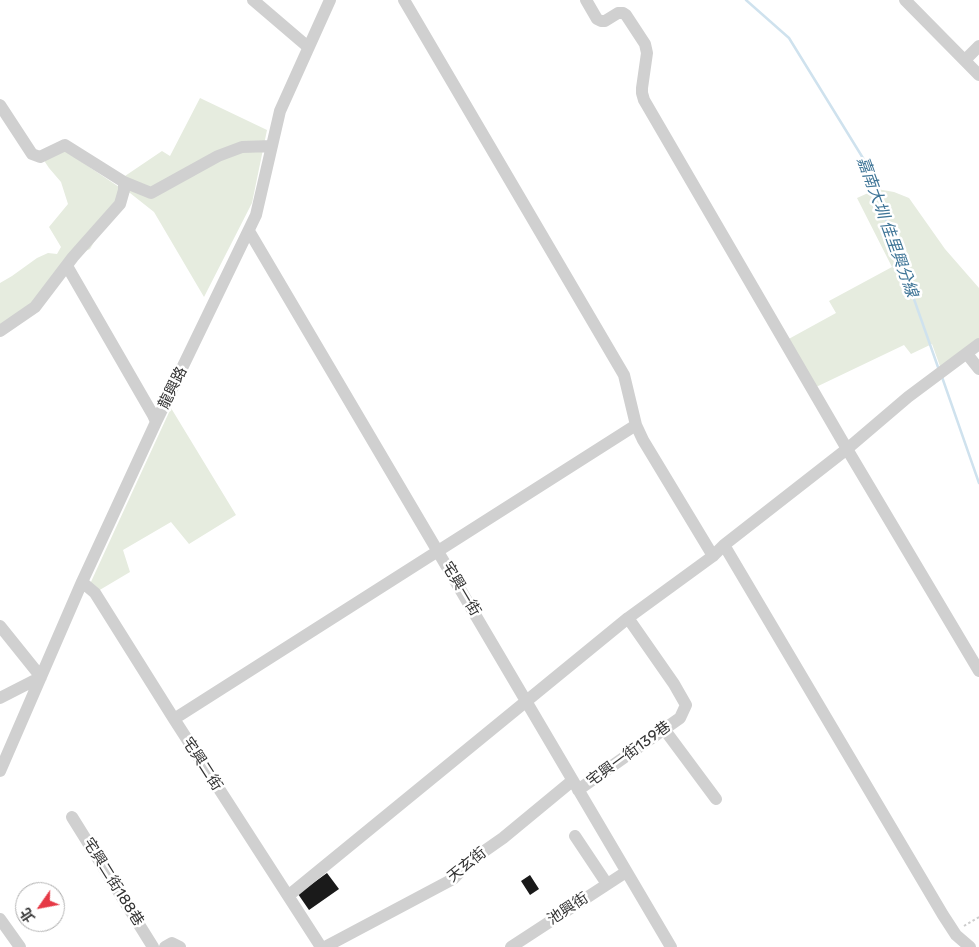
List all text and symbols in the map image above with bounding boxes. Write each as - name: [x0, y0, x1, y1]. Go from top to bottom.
- water label: 嘉南大圳 佳里興分線: [853, 154, 921, 300]
- street label: 龍興路: [155, 364, 191, 412]
- street label: 宅興一街: [438, 559, 484, 619]
- street label: 宅興一街139巷: [584, 718, 674, 790]
- street label: 宅興二街: [178, 734, 226, 794]
- street label: 宅興二街188巷: [79, 835, 147, 929]
- street label: 天玄街: [444, 844, 490, 886]
- north arrow: [15, 882, 65, 932]
- street label: 池興街: [544, 889, 592, 929]
- text: 北: [17, 904, 39, 925]

